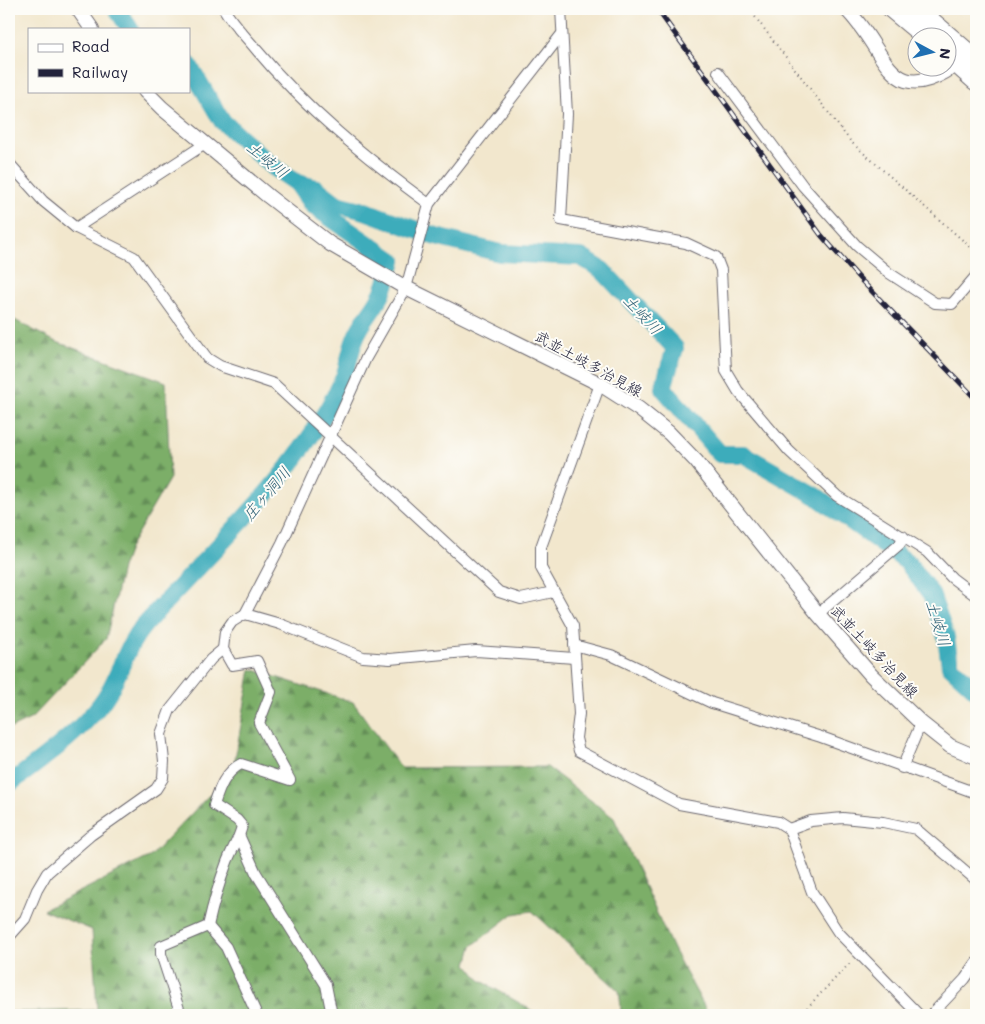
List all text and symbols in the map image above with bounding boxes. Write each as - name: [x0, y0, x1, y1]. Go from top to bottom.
- legend: [28, 28, 190, 92]
- north arrow: [908, 28, 958, 78]
- text: Road: [72, 36, 109, 56]
- text: N: [935, 47, 955, 60]
- text: Railway: [72, 62, 128, 82]
- water label: 土岐川: [243, 136, 293, 182]
- water label: 土岐川: [619, 289, 667, 339]
- street label: 武並土岐多治見線: [532, 325, 646, 401]
- water label: 庄ヶ洞川: [237, 462, 295, 524]
- water label: 土岐川: [922, 597, 956, 649]
- street label: 武並土岐多治見線: [827, 600, 923, 702]

